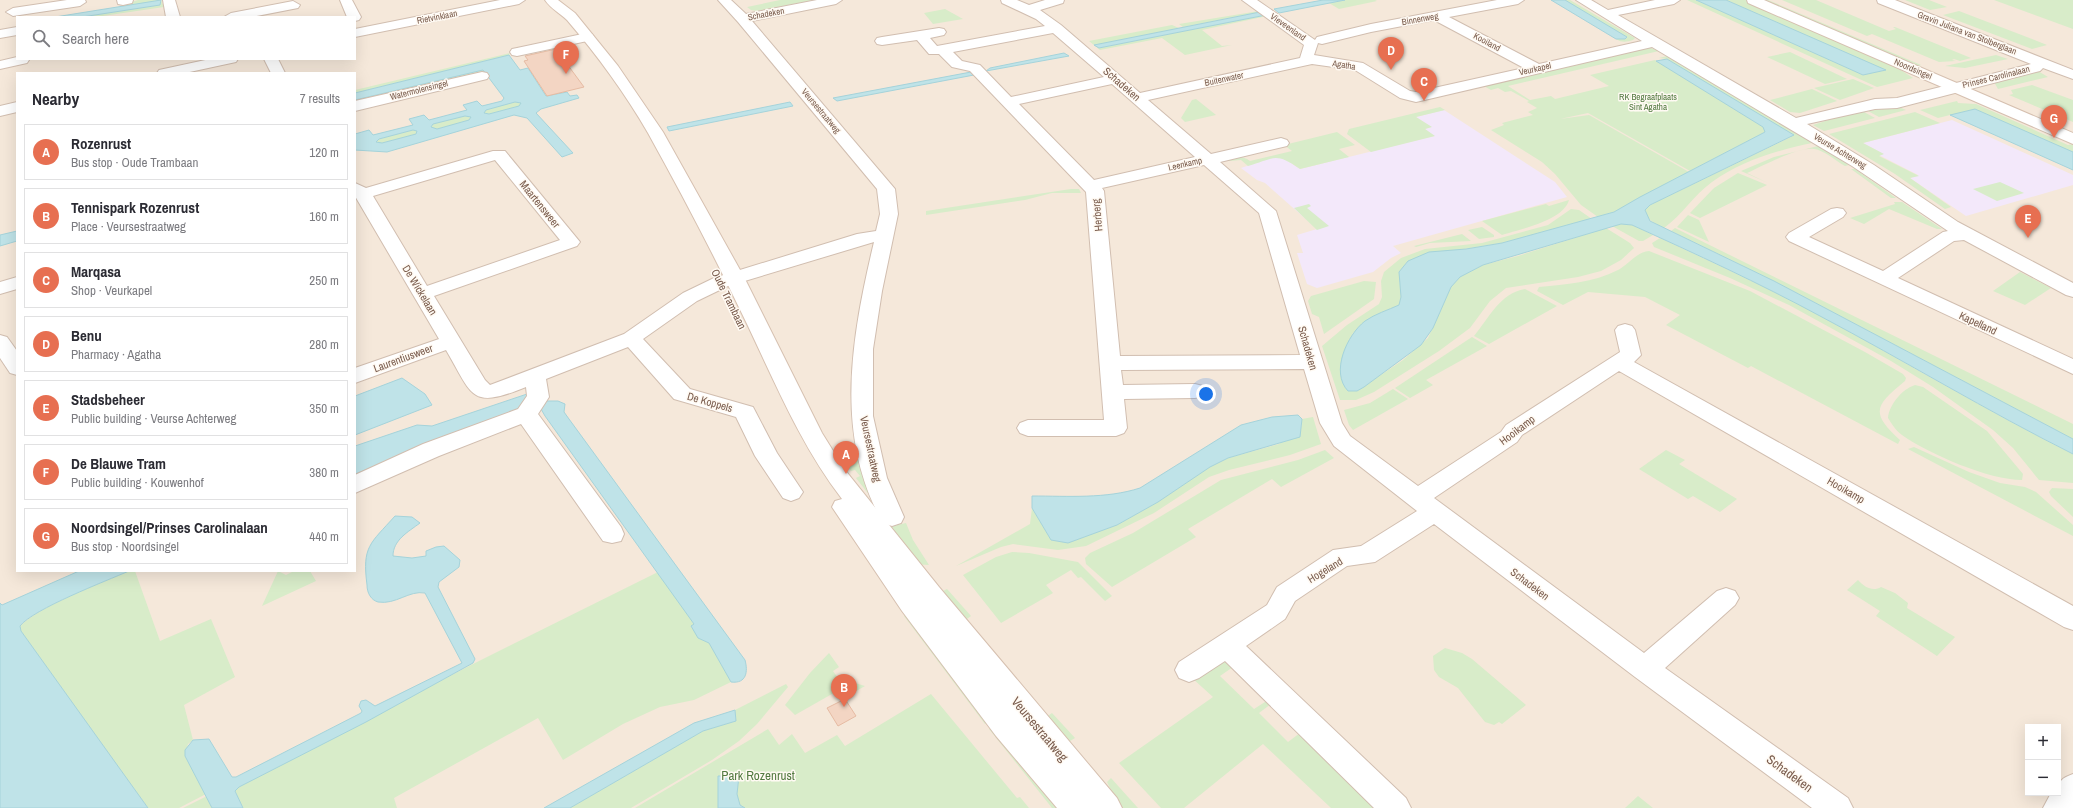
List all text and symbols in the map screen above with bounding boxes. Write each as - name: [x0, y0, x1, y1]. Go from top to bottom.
- street label: Schadeken: [747, 5, 785, 23]
- street label: Rietvinklaan: [416, 7, 458, 27]
- street label: Gravin Juliana van Stolberglaan: [1916, 9, 2018, 57]
- street label: Vieveenland: [1268, 10, 1308, 44]
- street label: Binnenweg: [1401, 10, 1440, 28]
- search box: [16, 16, 356, 60]
- icon: search: [30, 27, 52, 49]
- text: Search here: [62, 28, 129, 49]
- street label: Kooiland: [1471, 30, 1503, 54]
- pin: D: [1378, 37, 1404, 70]
- pin: F: [553, 41, 579, 74]
- street label: Noordsingel: [1892, 56, 1934, 82]
- street label: Agatha: [1331, 57, 1356, 73]
- street label: Veurkapel: [1518, 59, 1553, 79]
- street label: Prinses Carolinalaan: [1961, 63, 2031, 91]
- street label: Schadeken: [1100, 64, 1144, 104]
- pin: C: [1411, 68, 1437, 101]
- street label: Buitenwater: [1203, 69, 1245, 89]
- street label: Watermolensingel: [389, 77, 450, 103]
- street label: Veursestraatweg: [799, 86, 844, 137]
- text: Nearby: [32, 87, 79, 110]
- text: 7 results: [300, 90, 340, 107]
- park label: RK Begraafplaats Sint Agatha: [1619, 91, 1677, 113]
- pin: G: [2041, 105, 2067, 138]
- street label: Veurse Achterweg: [1811, 131, 1869, 172]
- text: Rozenrust: [71, 133, 131, 154]
- text: A: [42, 144, 50, 161]
- text: 120 m: [309, 144, 339, 161]
- text: Bus stop · Oude Trambaan: [71, 154, 198, 171]
- street label: Leenkamp: [1167, 154, 1203, 174]
- street label: Maartensweer: [517, 177, 563, 231]
- text: Tennispark Rozenrust: [71, 197, 199, 218]
- street label: Herberg: [1089, 198, 1105, 232]
- pin: E: [2015, 205, 2041, 238]
- text: B: [42, 208, 50, 225]
- text: 160 m: [309, 208, 339, 225]
- text: Place · Veursestraatweg: [71, 218, 186, 235]
- text: Marqasa: [71, 261, 121, 282]
- street label: De Wickelaan: [400, 262, 440, 318]
- street label: Oude Trambaan: [708, 267, 750, 331]
- text: C: [42, 272, 50, 289]
- text: 250 m: [309, 272, 339, 289]
- text: Shop · Veurkapel: [71, 282, 152, 299]
- street label: Kapelland: [1957, 308, 1999, 338]
- street label: Schadeken: [1295, 324, 1321, 372]
- text: Benu: [71, 325, 102, 346]
- text: D: [42, 336, 50, 353]
- text: 280 m: [309, 336, 339, 353]
- street label: Laurentiusweer: [371, 341, 435, 375]
- text: Pharmacy · Agatha: [71, 346, 161, 363]
- your location: [1196, 384, 1216, 404]
- text: Stadsbeheer: [71, 389, 145, 410]
- street label: De Koppels: [686, 389, 735, 415]
- text: E: [42, 400, 50, 417]
- text: 350 m: [309, 400, 339, 417]
- text: Public building · Veurse Achterweg: [71, 410, 236, 427]
- street label: Hooikamp: [1496, 412, 1538, 448]
- street label: Veursestraatweg: [857, 415, 885, 483]
- pin: A: [833, 441, 859, 474]
- text: De Blauwe Tram: [71, 453, 166, 474]
- text: F: [43, 464, 49, 481]
- text: 380 m: [309, 464, 339, 481]
- text: Public building · Kouwenhof: [71, 474, 204, 491]
- street label: Hooikamp: [1825, 474, 1867, 506]
- text: Noordsingel/Prinses Carolinalaan: [71, 517, 268, 538]
- text: G: [42, 528, 50, 545]
- text: 440 m: [309, 528, 339, 545]
- text: Bus stop · Noordsingel: [71, 538, 179, 555]
- street label: Hogeland: [1305, 554, 1345, 586]
- street label: Schadeken: [1508, 565, 1552, 603]
- pin: B: [831, 674, 857, 707]
- street label: Veursestraatweg: [1008, 693, 1072, 765]
- map controls: [2025, 724, 2061, 796]
- button: +: [2025, 724, 2061, 760]
- street label: Schadeken: [1763, 751, 1816, 796]
- button: −: [2025, 760, 2061, 796]
- park label: Park Rozenrust: [721, 767, 795, 784]

